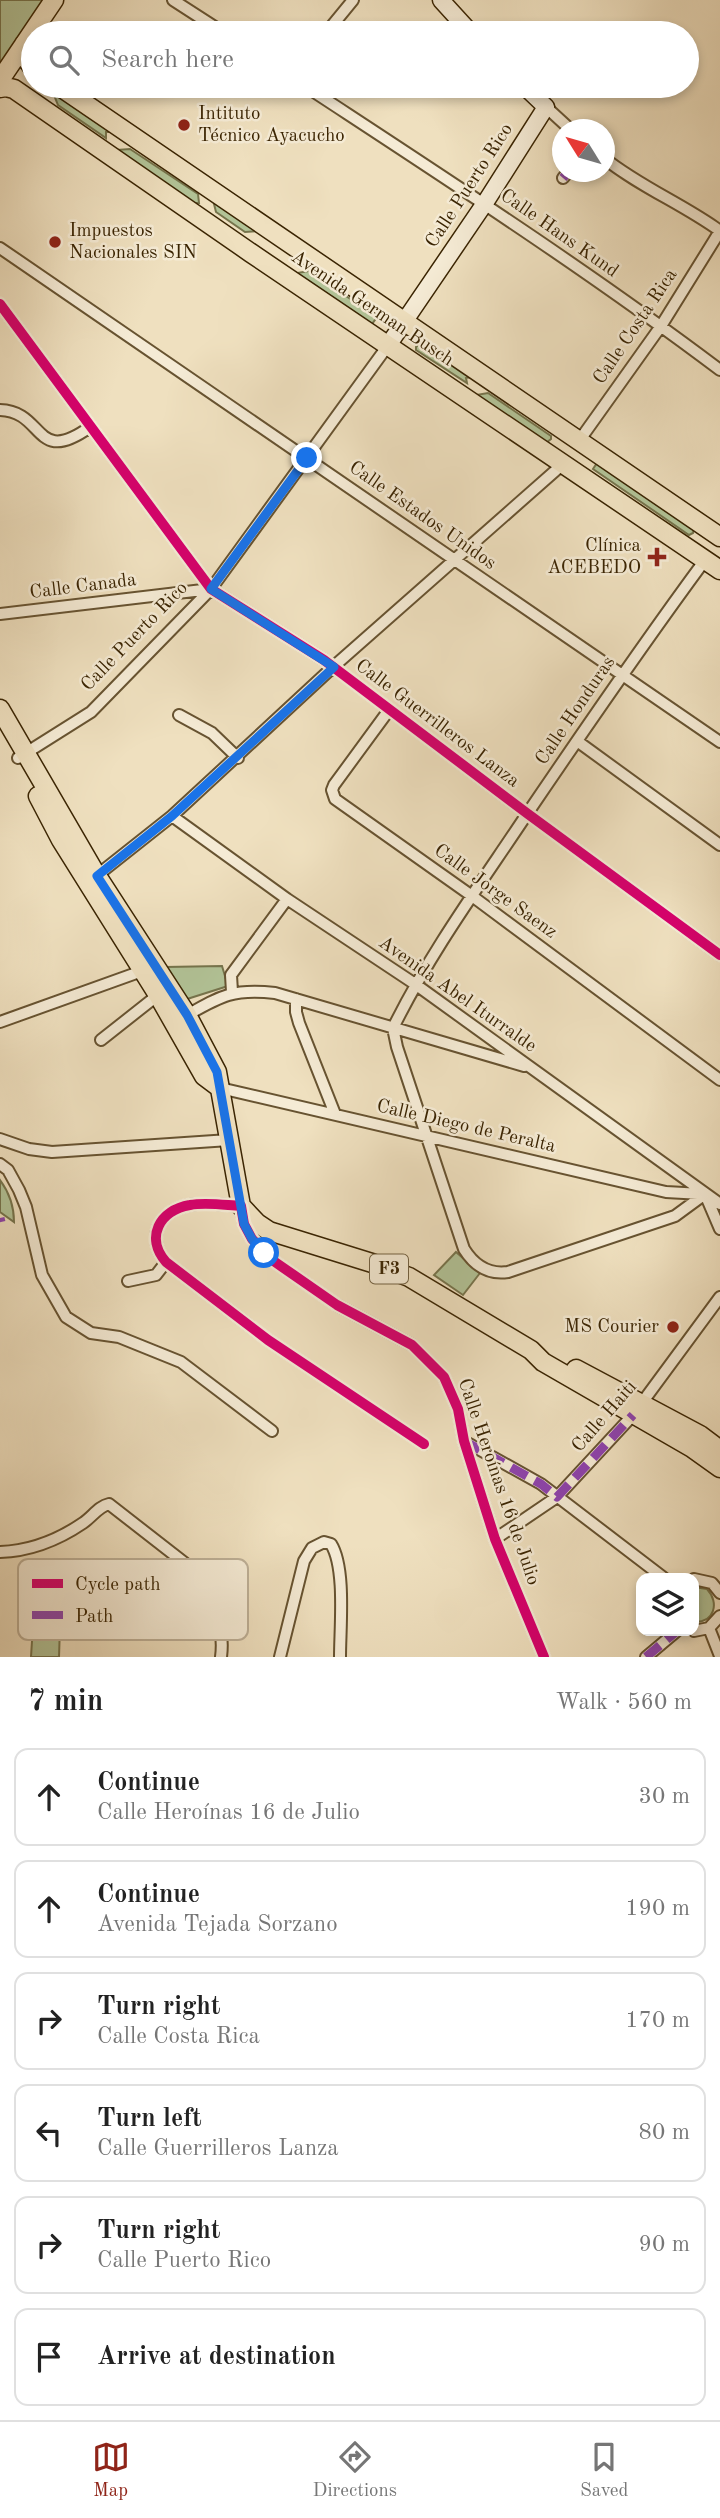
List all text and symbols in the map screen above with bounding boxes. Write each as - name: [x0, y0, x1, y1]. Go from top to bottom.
- search box: [21, 21, 699, 98]
- icon: search: [45, 41, 83, 79]
- text: Search here: [101, 47, 234, 73]
- place label: Intituto Técnico Ayacucho: [198, 105, 345, 146]
- marker: Intituto Técnico Ayacucho: [176, 117, 192, 133]
- north arrow: [552, 119, 615, 182]
- street label: Calle Puerto Rico: [423, 120, 517, 252]
- street label: Calle Hans Kund: [496, 186, 622, 282]
- place label: Impuestos Nacionales SIN: [69, 222, 197, 263]
- marker: Impuestos Nacionales SIN: [47, 234, 63, 250]
- street label: Avenida German Busch: [287, 248, 457, 370]
- street label: Calle Costa Rica: [590, 265, 682, 388]
- route end: [291, 442, 322, 473]
- street label: Calle Estados Unidos: [345, 458, 499, 574]
- place label: Clínica ACEBEDO: [547, 537, 642, 578]
- marker: Clínica ACEBEDO: [647, 547, 667, 567]
- street label: Calle Canada: [28, 571, 138, 603]
- street label: Calle Puerto Rico: [78, 579, 192, 695]
- street label: Calle Honduras: [533, 653, 619, 769]
- street label: Calle Guerrilleros Lanza: [352, 656, 523, 792]
- street label: Calle Jorge Saenz: [430, 841, 560, 943]
- street label: Avenida Abel Iturralde: [375, 933, 539, 1057]
- street label: Calle Diego de Peralta: [375, 1097, 558, 1157]
- route start: [248, 1237, 279, 1268]
- road number: F3: [370, 1254, 408, 1284]
- place label: MS Courier: [564, 1318, 659, 1337]
- marker: MS Courier: [665, 1319, 681, 1335]
- street label: Calle Heroínas 16 de Julio: [454, 1376, 542, 1588]
- street label: Calle Haiti: [569, 1378, 641, 1456]
- legend: [18, 1559, 248, 1640]
- map controls: [636, 1573, 699, 1636]
- button: layers: [636, 1573, 699, 1636]
- text: Cycle path: [75, 1576, 161, 1595]
- text: Path: [75, 1608, 113, 1627]
- text: 7 min: [28, 1687, 103, 1717]
- text: Walk · 560 m: [556, 1691, 692, 1714]
- text: Continue: [97, 1770, 200, 1796]
- icon: ahead: [30, 1778, 68, 1816]
- text: 30 m: [639, 1785, 690, 1808]
- text: Calle Heroínas 16 de Julio: [97, 1801, 360, 1824]
- text: Continue: [97, 1882, 200, 1908]
- icon: ahead: [30, 1890, 68, 1928]
- text: 190 m: [625, 1897, 690, 1920]
- text: Avenida Tejada Sorzano: [97, 1913, 338, 1936]
- text: Turn right: [97, 1994, 220, 2020]
- icon: right: [30, 2002, 68, 2040]
- text: 170 m: [625, 2009, 690, 2032]
- text: Calle Costa Rica: [97, 2025, 260, 2048]
- text: Turn left: [97, 2106, 202, 2132]
- icon: left: [30, 2114, 68, 2152]
- text: 80 m: [639, 2121, 690, 2144]
- text: Calle Guerrilleros Lanza: [97, 2137, 339, 2160]
- text: Turn right: [97, 2218, 220, 2244]
- icon: right: [30, 2226, 68, 2264]
- text: 90 m: [639, 2233, 690, 2256]
- text: Calle Puerto Rico: [97, 2249, 271, 2272]
- icon: arrive: [30, 2338, 68, 2376]
- text: Arrive at destination: [97, 2344, 336, 2370]
- tab: Map: [92, 2438, 130, 2503]
- tab: Directions: [313, 2438, 397, 2503]
- tab: Saved: [580, 2438, 628, 2503]

